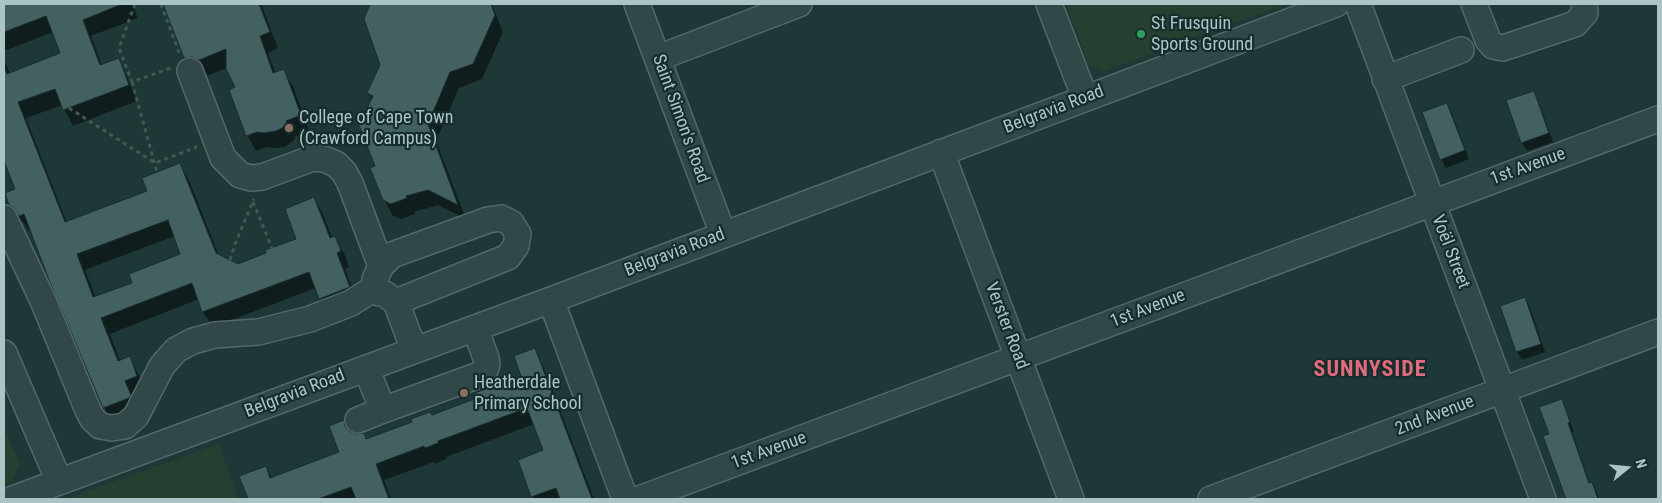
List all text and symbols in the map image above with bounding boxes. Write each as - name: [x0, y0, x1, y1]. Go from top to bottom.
- place label: St Frusquin Sports Ground: [1151, 13, 1253, 56]
- marker: St Frusquin Sports Ground: [1135, 28, 1147, 40]
- street label: Saint Simon's Road: [647, 52, 713, 186]
- street label: Belgravia Road: [1001, 81, 1107, 139]
- place label: College of Cape Town (Crawford Campus): [299, 107, 453, 150]
- marker: College of Cape Town (Crawford Campus): [283, 122, 295, 134]
- street label: 1st Avenue: [1487, 143, 1569, 191]
- street label: Voël Street: [1426, 212, 1474, 292]
- street label: Belgravia Road: [622, 224, 728, 282]
- street label: Verster Road: [980, 279, 1032, 373]
- street label: 1st Avenue: [1108, 285, 1188, 333]
- district label: SUNNYSIDE: [1312, 357, 1428, 383]
- street label: Belgravia Road: [242, 365, 348, 423]
- place label: Heatherdale Primary School: [474, 372, 582, 414]
- marker: Heatherdale Primary School: [458, 387, 470, 399]
- street label: 2nd Avenue: [1393, 391, 1477, 441]
- street label: 1st Avenue: [728, 427, 810, 475]
- north arrow: [1602, 443, 1652, 493]
- text: N: [1632, 457, 1650, 470]

